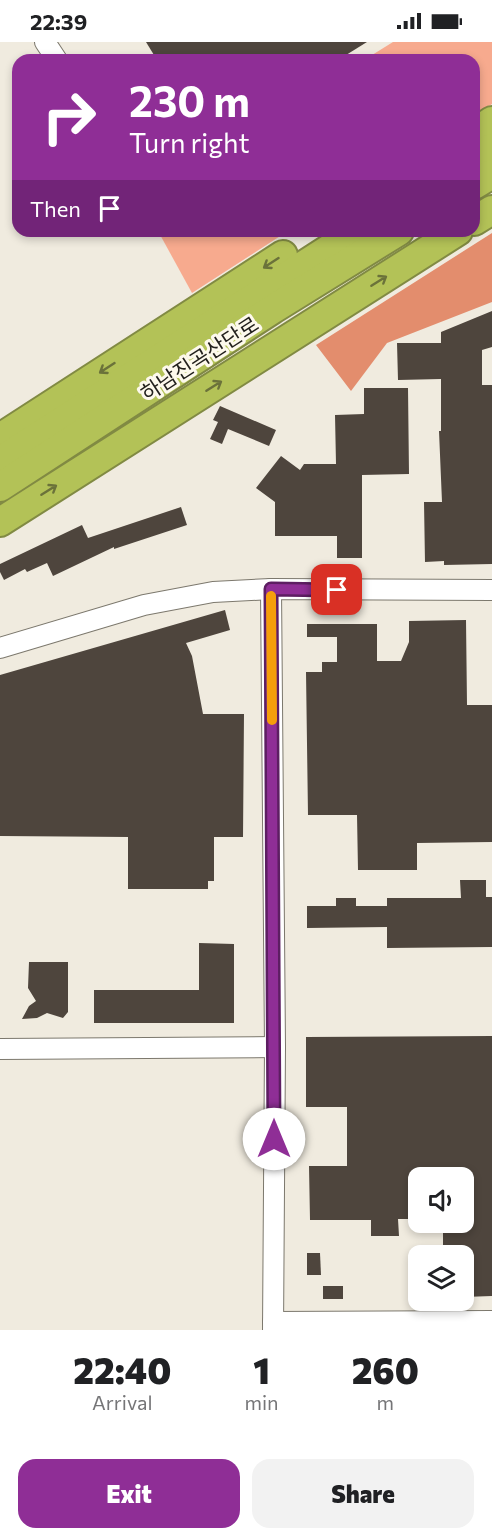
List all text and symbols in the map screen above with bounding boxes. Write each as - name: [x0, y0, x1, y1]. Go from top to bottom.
- text: 22:39: [30, 8, 87, 35]
- text: 230 m: [129, 74, 250, 126]
- icon: right: [30, 78, 108, 156]
- text: Turn right: [129, 126, 249, 159]
- icon: arrive: [93, 192, 126, 225]
- text: Then: [30, 195, 81, 222]
- one-way arrow: [263, 257, 280, 269]
- one-way arrow: [370, 275, 387, 287]
- street label: 하남진곡산단로: [135, 311, 263, 405]
- one-way arrow: [99, 363, 116, 375]
- one-way arrow: [205, 380, 222, 392]
- one-way arrow: [41, 484, 58, 497]
- pin: [311, 564, 362, 615]
- icon: arrive: [320, 573, 353, 606]
- position arrow: [242, 1107, 306, 1171]
- map controls: [408, 1167, 474, 1311]
- button: sound: [408, 1167, 474, 1233]
- button: layers: [408, 1245, 474, 1311]
- text: 22:40: [73, 1347, 171, 1391]
- text: 1: [253, 1347, 270, 1391]
- text: 260: [352, 1347, 419, 1391]
- text: Arrival: [92, 1390, 153, 1414]
- text: min: [245, 1390, 279, 1414]
- text: m: [377, 1390, 394, 1414]
- button: Exit: [18, 1459, 240, 1528]
- button: Share: [252, 1459, 474, 1528]

